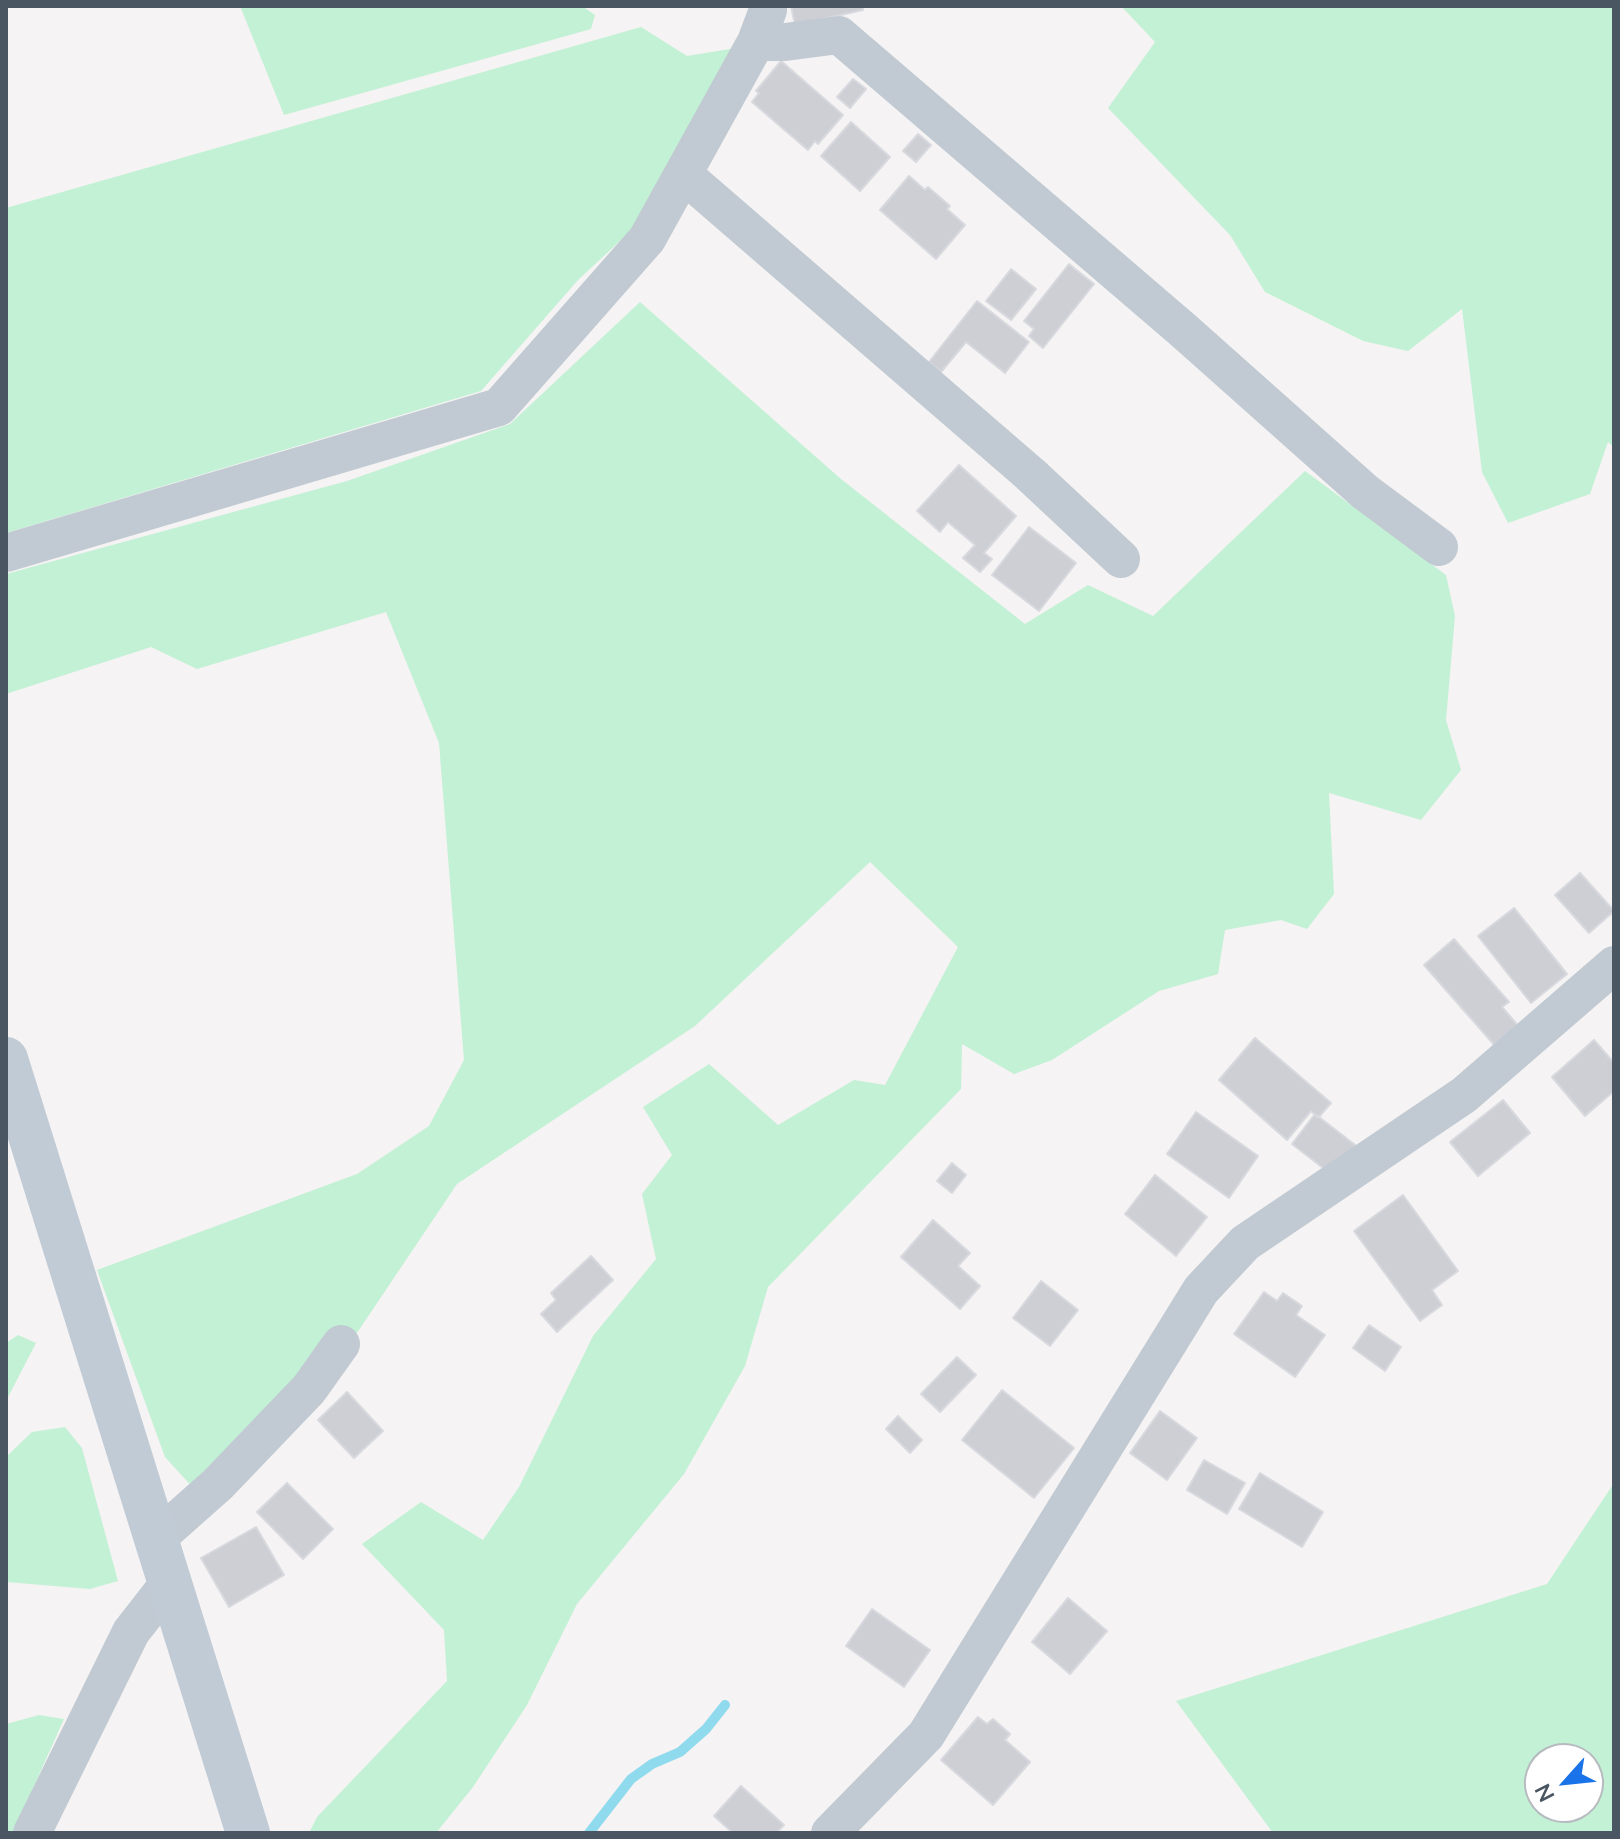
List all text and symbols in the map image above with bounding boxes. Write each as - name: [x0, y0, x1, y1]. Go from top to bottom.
- north arrow: [1524, 1743, 1604, 1823]
- text: N: [1528, 1779, 1561, 1807]

